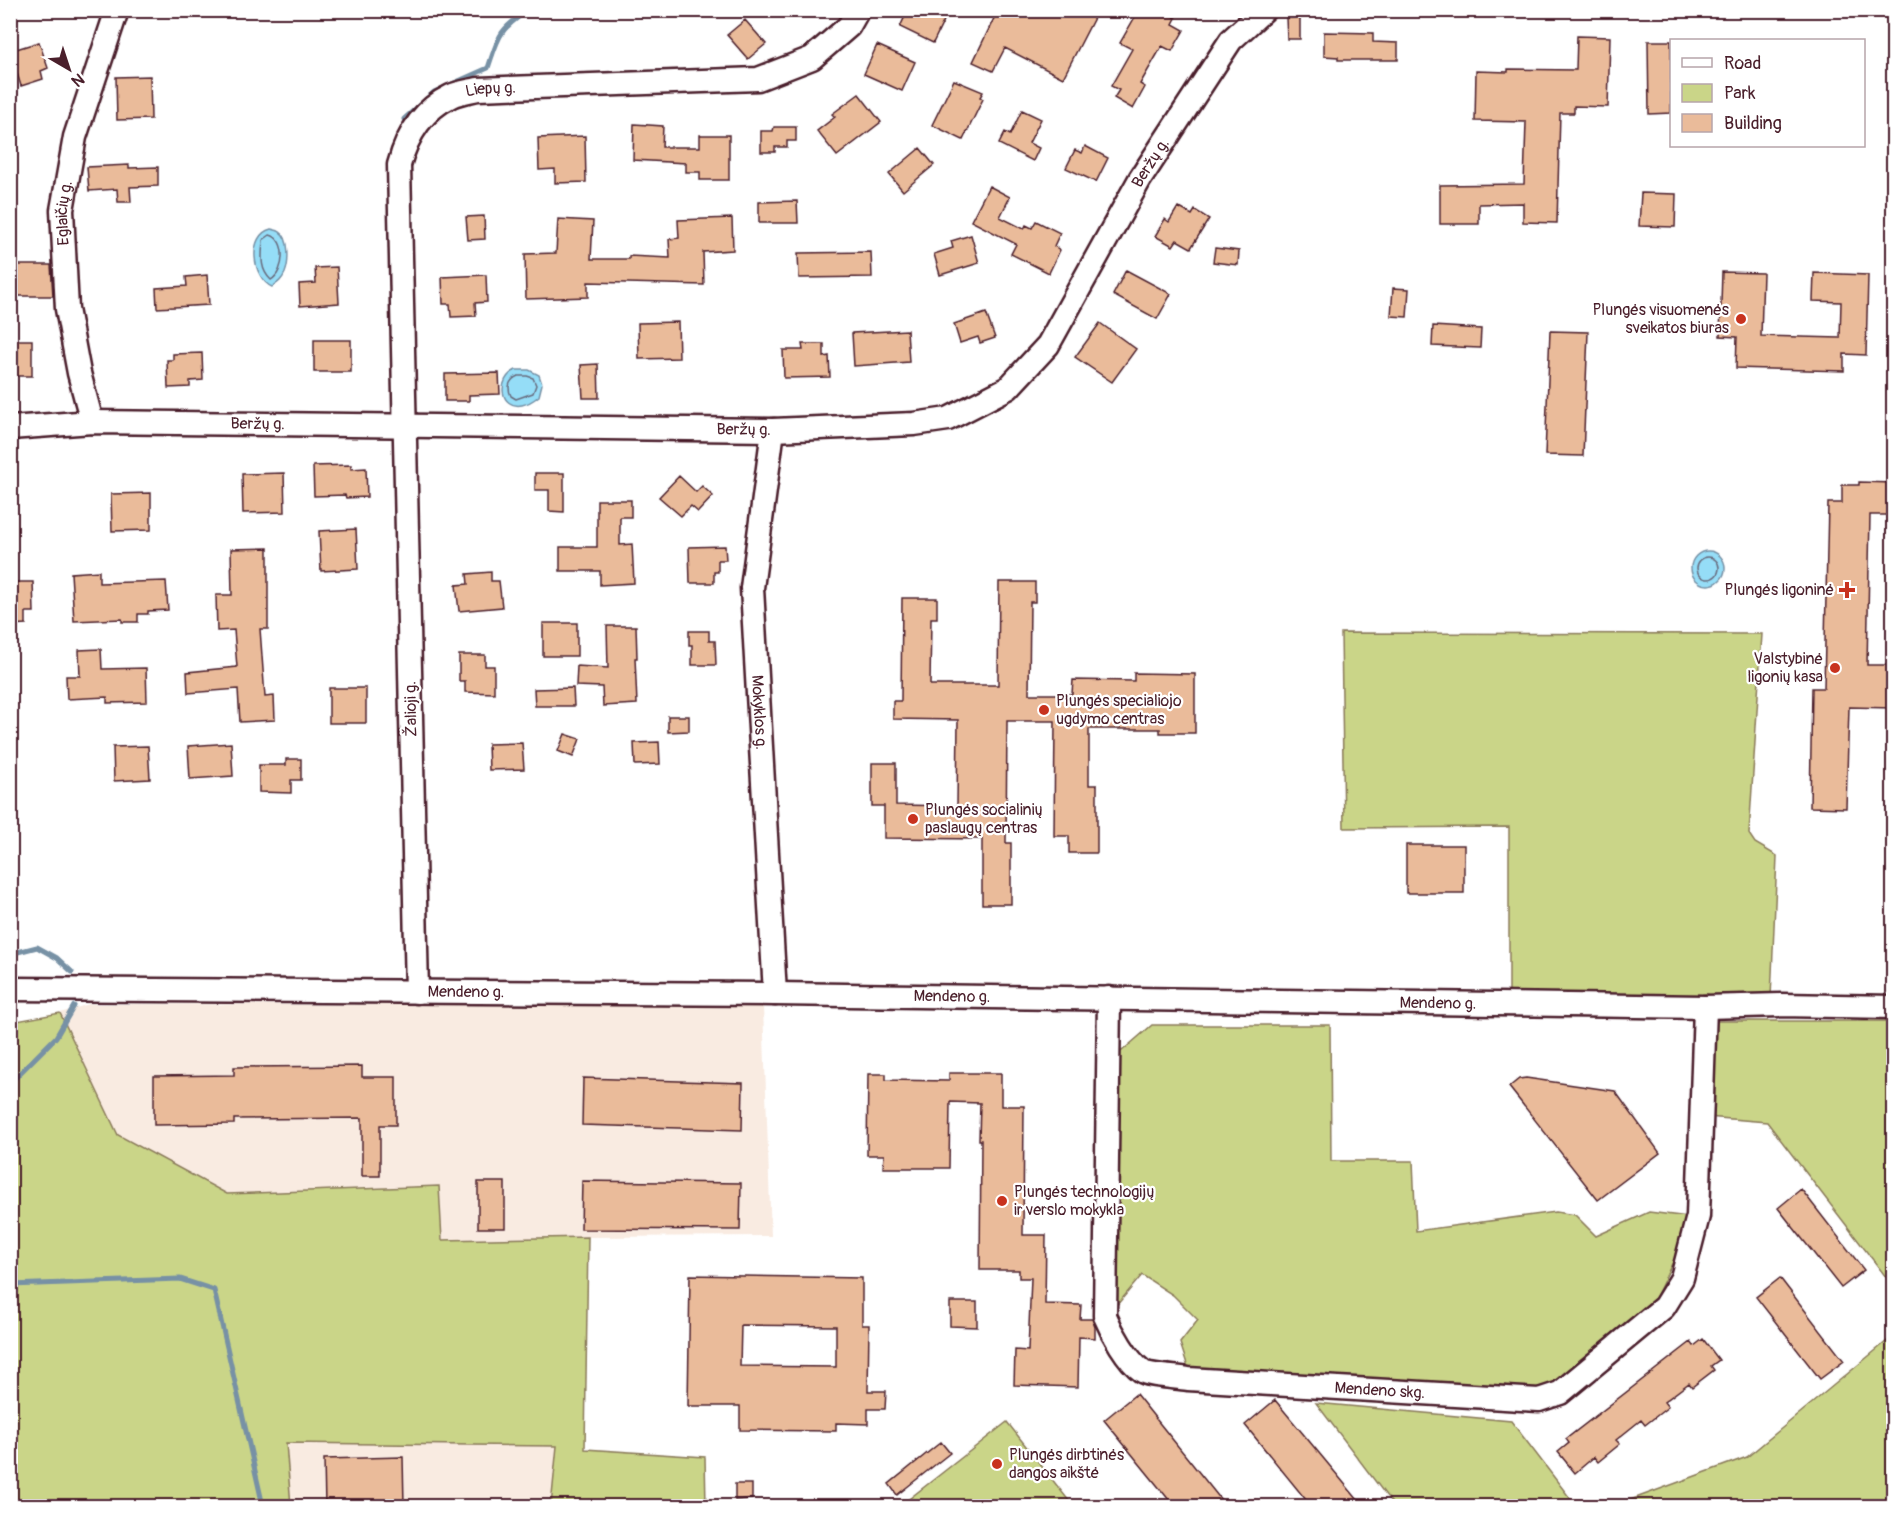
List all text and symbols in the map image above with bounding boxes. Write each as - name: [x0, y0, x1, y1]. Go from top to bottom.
- north arrow: [39, 39, 99, 99]
- legend: [1670, 39, 1865, 147]
- text: Road: [1724, 52, 1761, 75]
- text: N: [67, 69, 88, 91]
- street label: Liepų g.: [464, 78, 516, 101]
- text: Park: [1724, 82, 1756, 105]
- text: Building: [1724, 112, 1782, 135]
- street label: Beržų g.: [1127, 135, 1174, 191]
- street label: Eglaičių g.: [52, 179, 77, 246]
- place label: Plungės visuomenės sveikatos biuras: [1593, 300, 1729, 338]
- marker: Plungės visuomenės sveikatos biuras: [1734, 312, 1748, 326]
- street label: Beržų g.: [230, 414, 285, 434]
- street label: Beržų g.: [716, 419, 771, 440]
- place label: Plungės ligoninė: [1725, 580, 1834, 600]
- marker: Plungės ligoninė: [1838, 581, 1856, 599]
- place label: Valstybinė ligonių kasa: [1747, 649, 1823, 687]
- marker: Valstybinė ligonių kasa: [1828, 661, 1842, 675]
- street label: Mokyklos g.: [747, 674, 771, 750]
- street label: Žalioji g.: [401, 681, 421, 737]
- place label: Plungės specialiojo ugdymo centras: [1056, 691, 1182, 729]
- marker: Plungės specialiojo ugdymo centras: [1037, 703, 1051, 717]
- place label: Plungės socialinių paslaugų centras: [925, 800, 1043, 838]
- marker: Plungės socialinių paslaugų centras: [906, 812, 920, 826]
- street label: Mendeno g.: [428, 982, 504, 1002]
- street label: Mendeno g.: [913, 986, 991, 1007]
- street label: Mendeno g.: [1399, 993, 1476, 1014]
- place label: Plungės technologijų ir verslo mokykla: [1014, 1182, 1154, 1220]
- marker: Plungės technologijų ir verslo mokykla: [995, 1194, 1009, 1208]
- street label: Mendeno skg.: [1334, 1378, 1426, 1403]
- place label: Plungės dirbtinės dangos aikštė: [1009, 1445, 1124, 1483]
- marker: Plungės dirbtinės dangos aikštė: [990, 1457, 1004, 1471]

